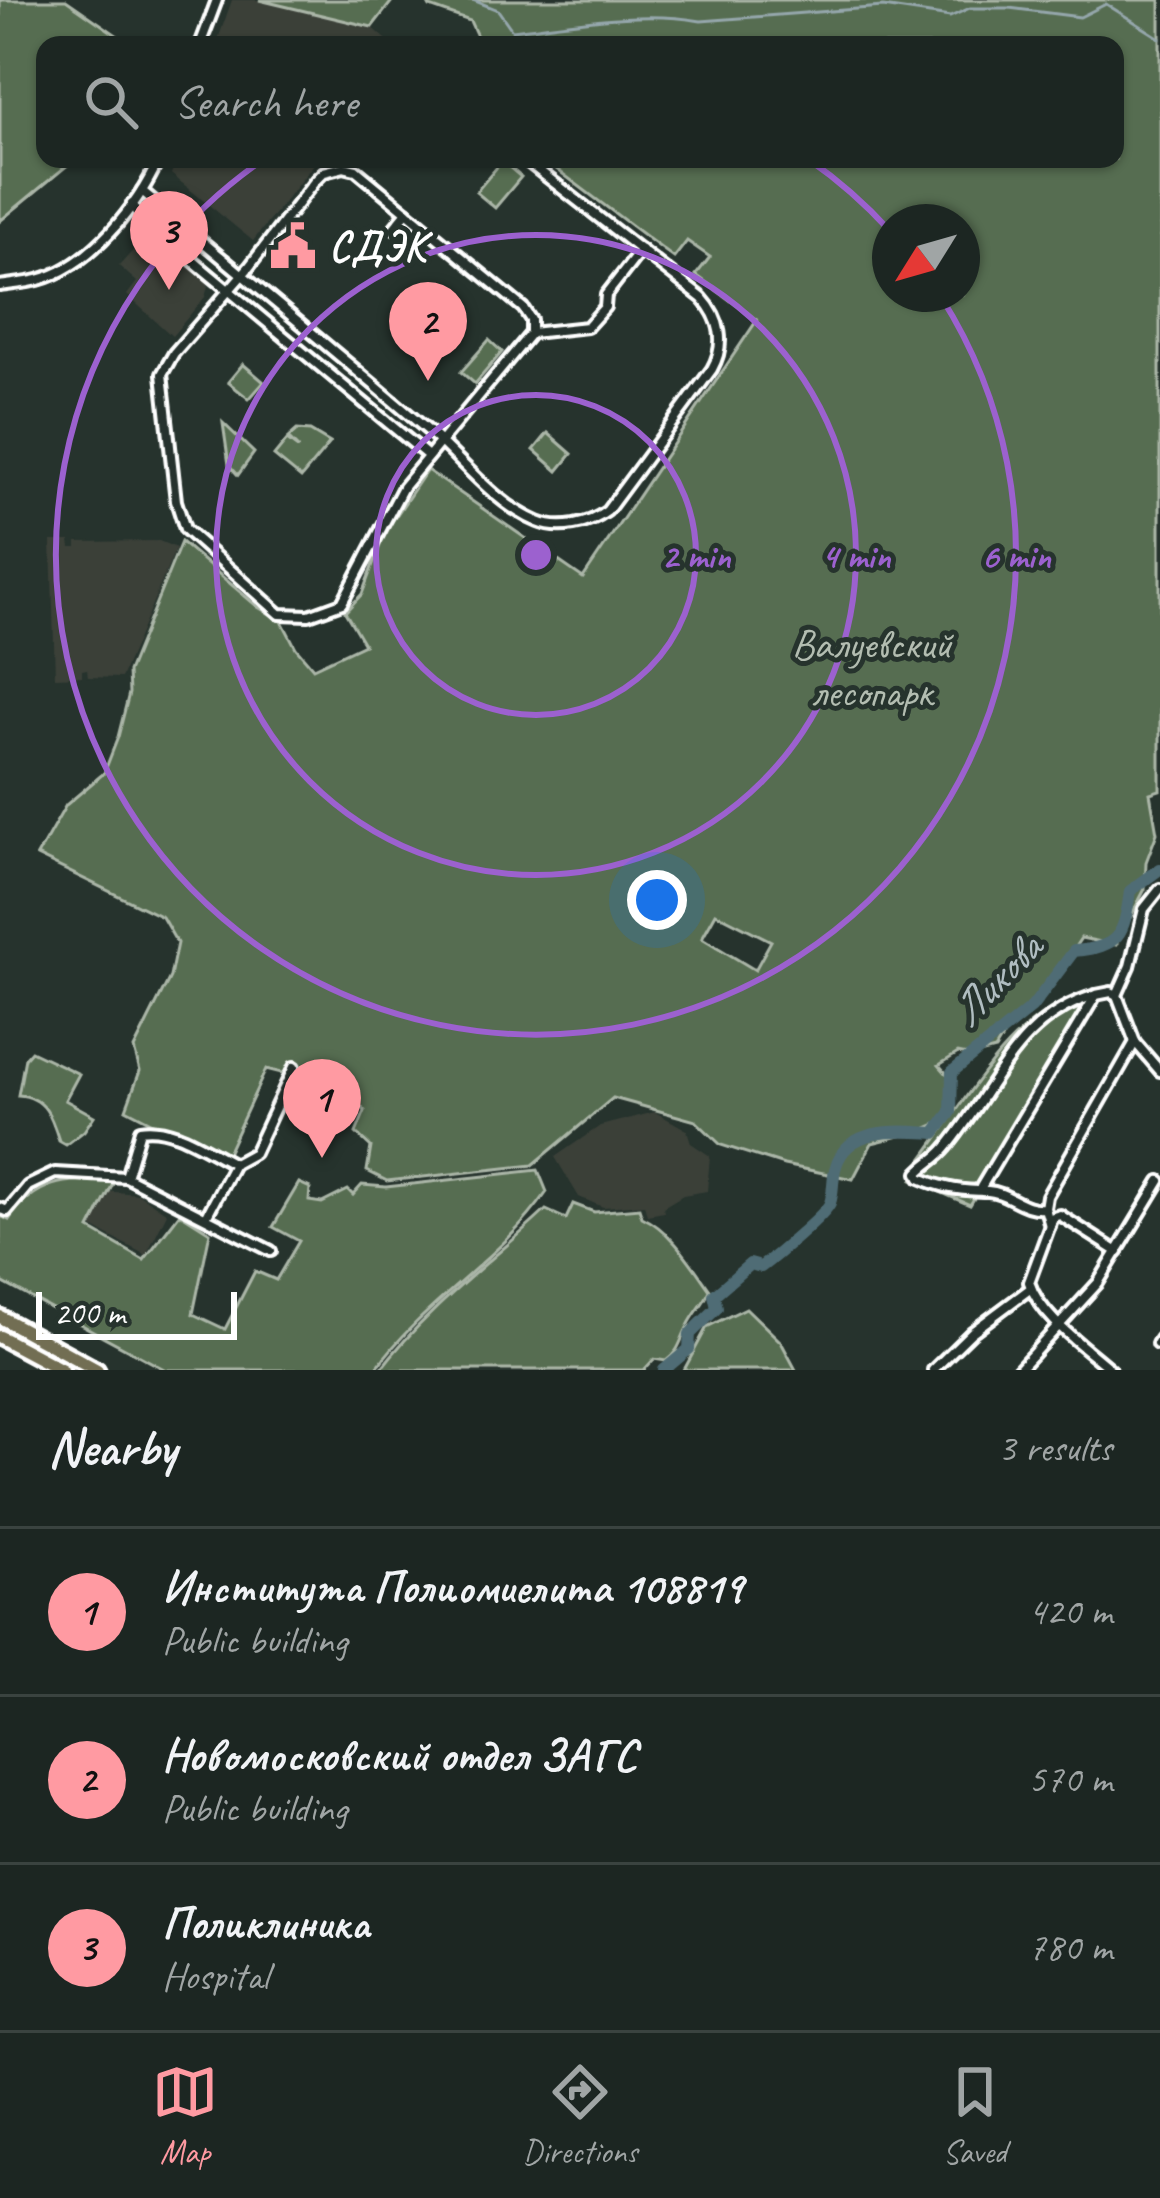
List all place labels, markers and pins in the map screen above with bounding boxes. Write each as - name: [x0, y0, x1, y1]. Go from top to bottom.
- pin: 3: [130, 191, 208, 290]
- place label: СДЭК: [329, 220, 434, 273]
- public building icon: СДЭК: [268, 221, 318, 271]
- pin: 2: [389, 282, 467, 381]
- centre of rings: [515, 534, 557, 576]
- pin: 1: [283, 1059, 361, 1158]

